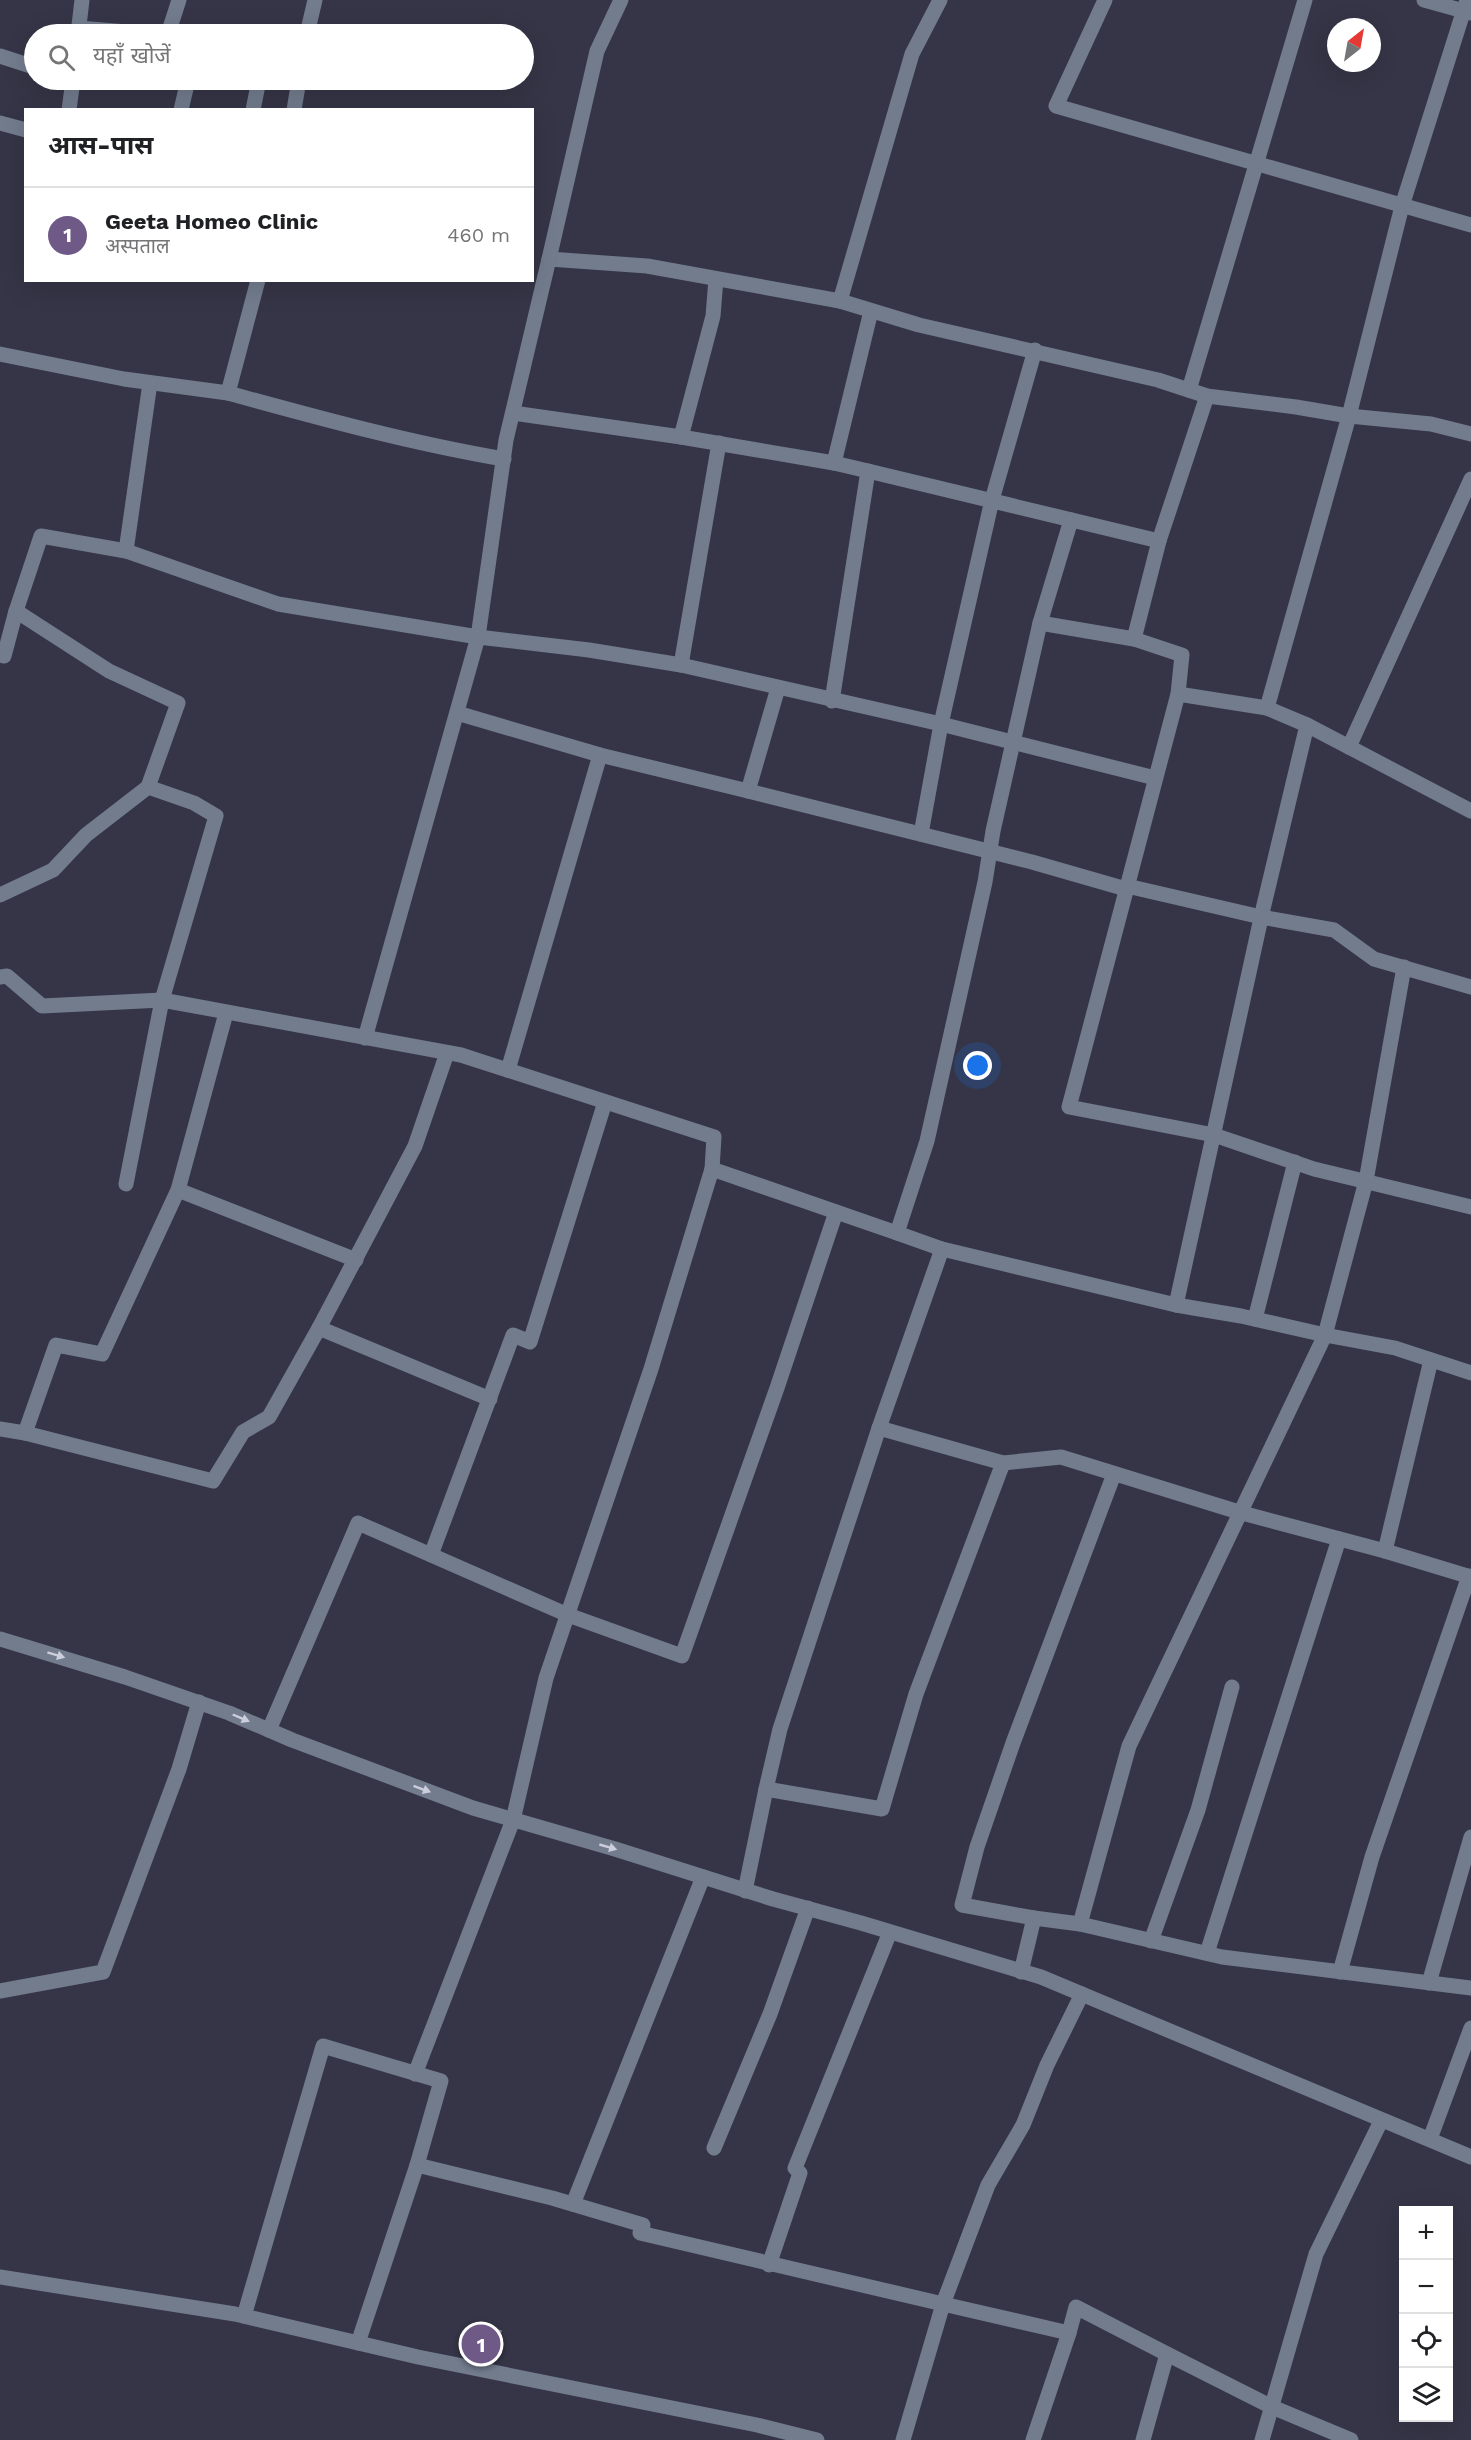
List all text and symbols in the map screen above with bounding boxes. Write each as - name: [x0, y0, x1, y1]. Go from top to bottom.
- north arrow: [1327, 18, 1381, 72]
- search box: [24, 24, 534, 90]
- icon: search: [45, 41, 78, 74]
- text: यहाँ खोजें: [93, 43, 171, 68]
- text: आस-पास: [48, 130, 154, 160]
- text: Geeta Homeo Clinic: [105, 209, 318, 234]
- text: 1: [63, 223, 72, 247]
- text: 460 m: [447, 223, 510, 247]
- text: अस्पताल: [105, 234, 170, 258]
- your location: [963, 1051, 992, 1080]
- one-way arrow: [47, 1651, 65, 1660]
- one-way arrow: [232, 1713, 250, 1723]
- one-way arrow: [413, 1785, 431, 1794]
- one-way arrow: [599, 1843, 617, 1852]
- map controls: [1399, 2206, 1453, 2422]
- button: +: [1399, 2206, 1453, 2260]
- button: −: [1399, 2260, 1453, 2314]
- button: locate: [1399, 2314, 1453, 2368]
- pin: 1: [462, 2322, 500, 2366]
- button: layers: [1399, 2368, 1453, 2422]

